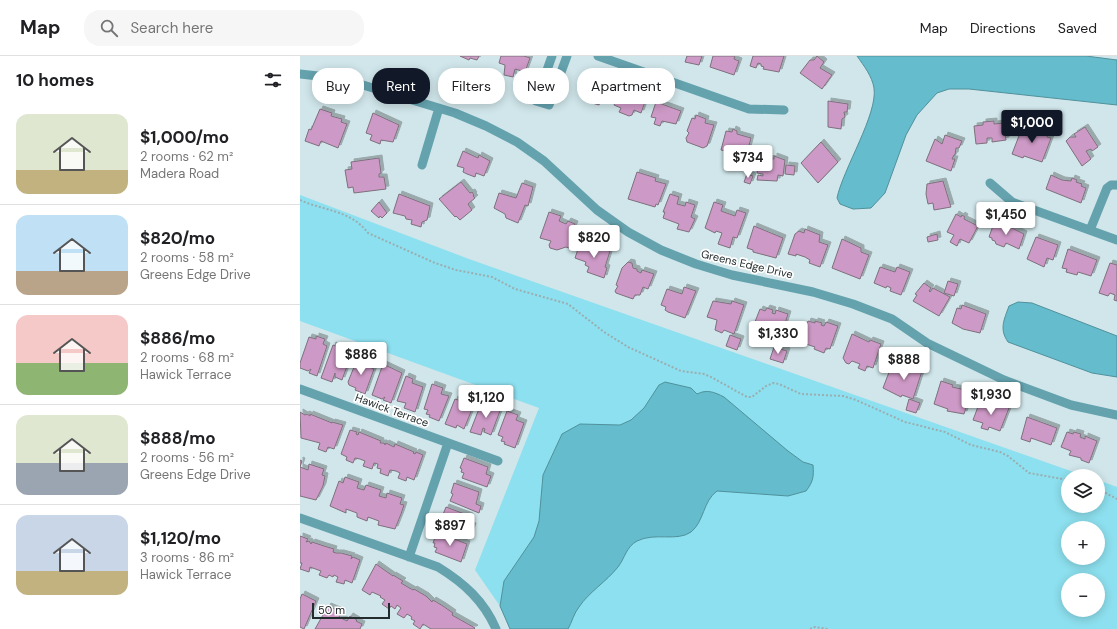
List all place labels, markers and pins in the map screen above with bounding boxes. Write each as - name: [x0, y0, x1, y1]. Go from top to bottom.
- pin: $1,000: [999, 110, 1065, 144]
- pin: $734: [724, 145, 772, 179]
- pin: $1,450: [973, 202, 1039, 236]
- pin: $820: [570, 225, 618, 259]
- pin: $1,330: [745, 321, 811, 355]
- pin: $886: [337, 342, 385, 376]
- pin: $888: [880, 347, 928, 381]
- pin: $1,930: [958, 382, 1024, 416]
- pin: $1,120: [453, 385, 519, 419]
- pin: $897: [426, 513, 474, 547]

